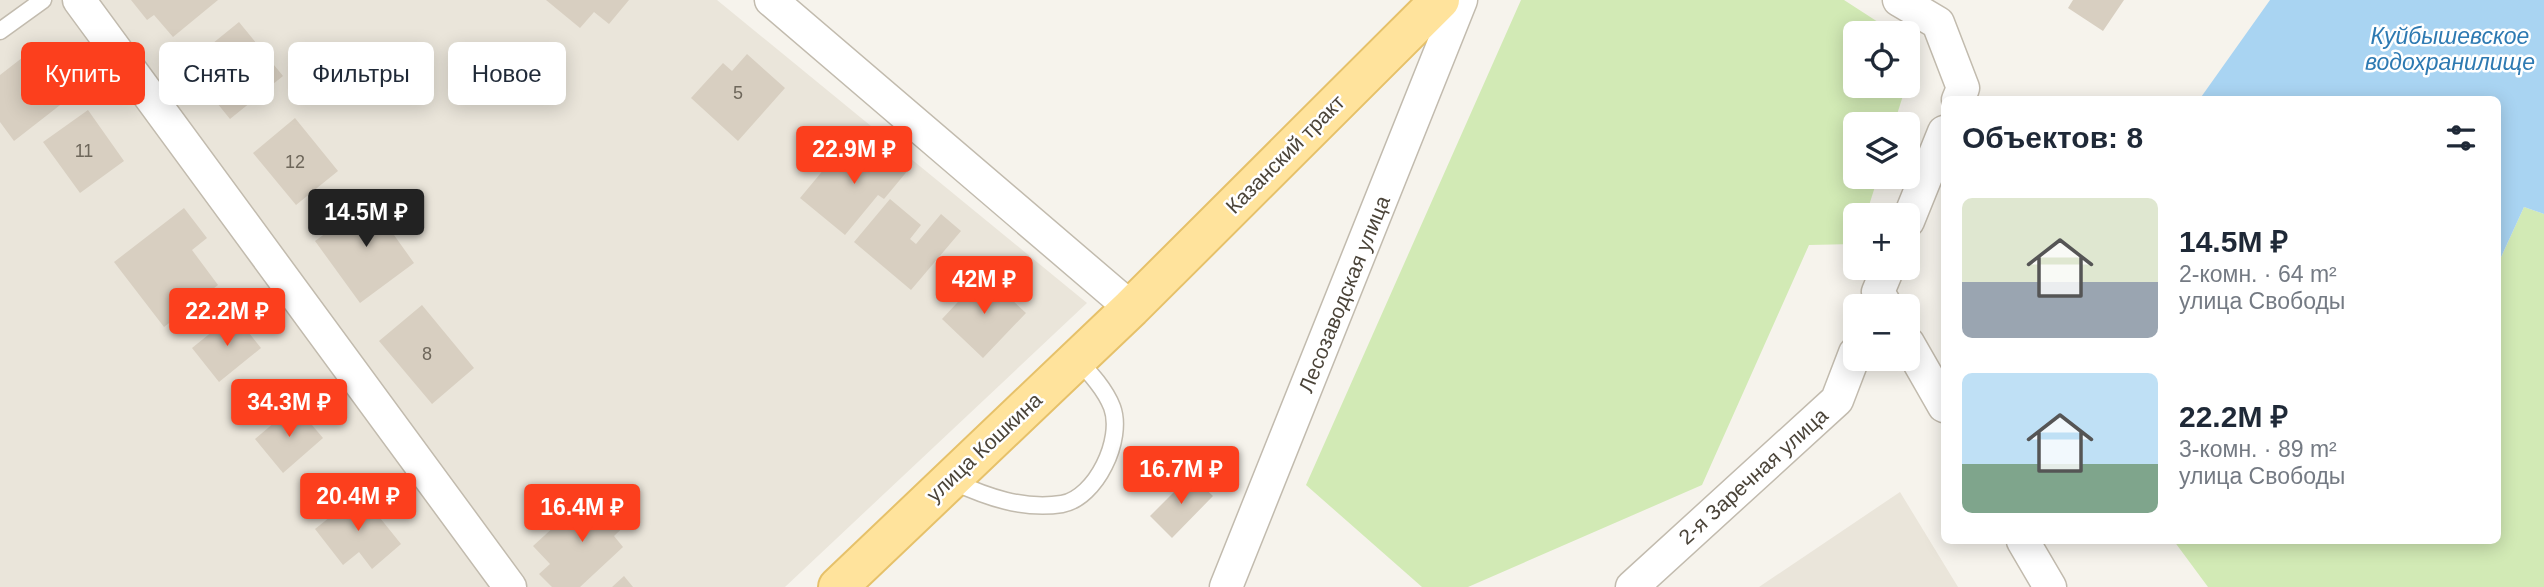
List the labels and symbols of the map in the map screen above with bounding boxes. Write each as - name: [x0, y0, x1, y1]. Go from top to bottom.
- water label: Куйбышевское водохранилище: [2365, 23, 2535, 75]
- house number: 5: [733, 83, 743, 103]
- street label: Казанский тракт: [1221, 90, 1349, 218]
- pin: 22.9M ₽: [789, 127, 919, 186]
- house number: 11: [75, 141, 93, 161]
- house number: 12: [285, 152, 305, 172]
- pin: 14.5M ₽: [301, 190, 431, 249]
- street label: Лесозаводская улица: [1294, 192, 1394, 396]
- pin: 42M ₽: [935, 256, 1033, 316]
- pin: 22.2M ₽: [162, 288, 292, 348]
- house number: 8: [422, 344, 432, 364]
- pin: 34.3M ₽: [224, 380, 354, 439]
- street label: улица Кошкина: [922, 388, 1046, 506]
- street label: 2-я Заречная улица: [1674, 403, 1832, 549]
- pin: 16.7M ₽: [1116, 447, 1246, 506]
- pin: 20.4M ₽: [293, 474, 423, 533]
- pin: 16.4M ₽: [517, 484, 647, 544]

